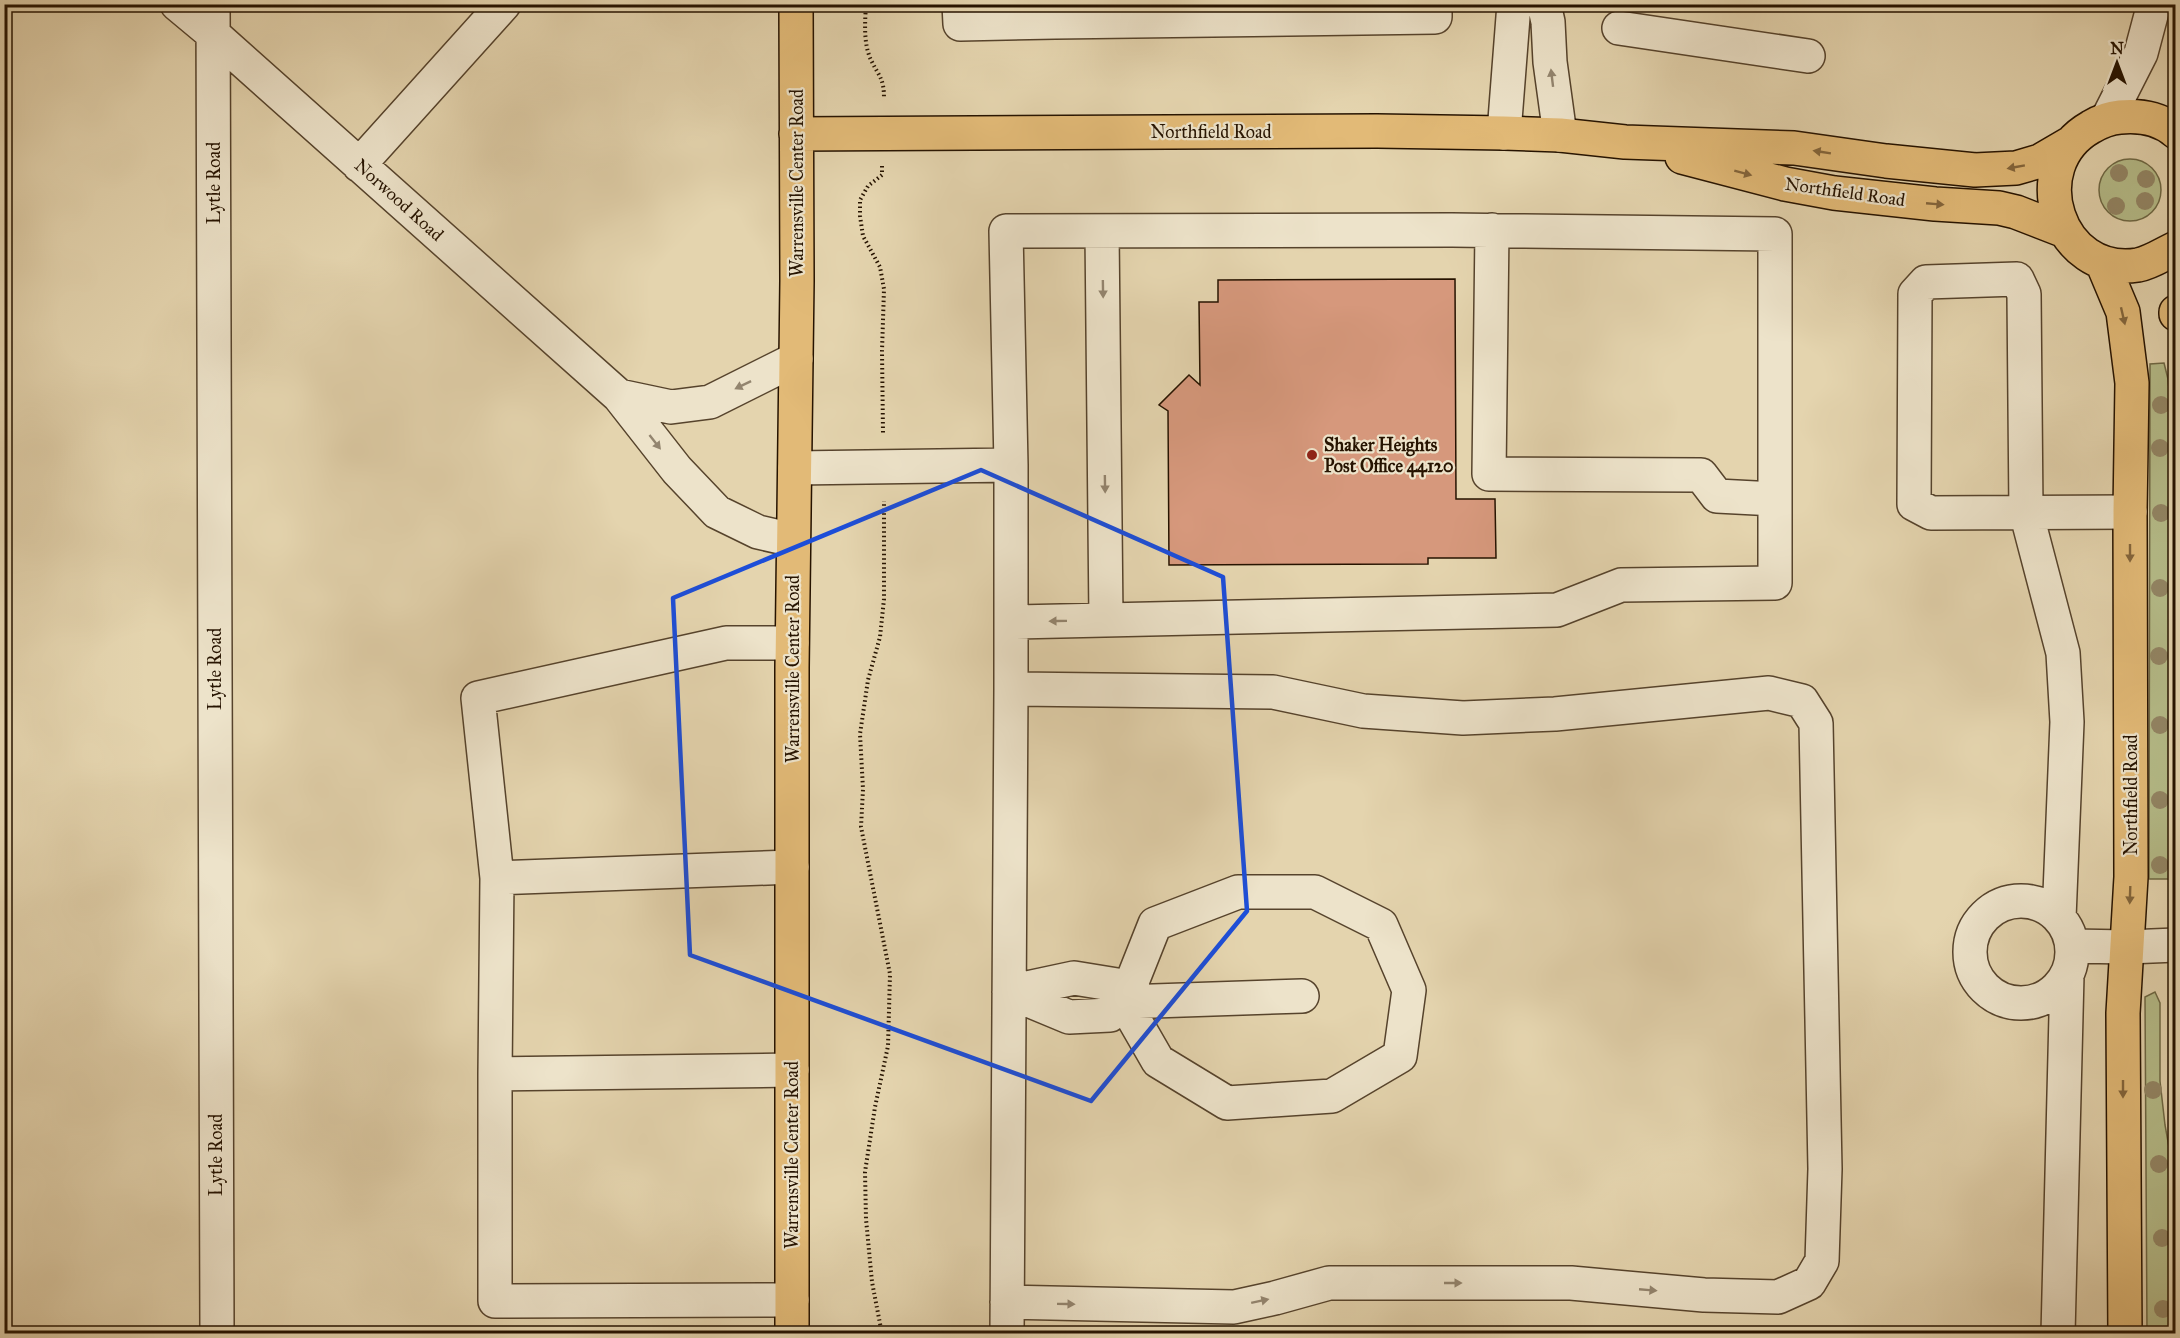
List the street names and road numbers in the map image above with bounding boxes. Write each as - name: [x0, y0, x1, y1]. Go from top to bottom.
- street label: Warrensville Center Road: [786, 89, 808, 277]
- street label: Northfield Road: [1150, 121, 1272, 143]
- street label: Lytle Road: [203, 142, 225, 224]
- street label: Norwood Road: [350, 154, 448, 246]
- street label: Northfield Road: [1783, 173, 1907, 211]
- street label: Warrensville Center Road: [782, 575, 804, 763]
- street label: Lytle Road: [204, 628, 226, 710]
- street label: Northfield Road: [2120, 734, 2142, 856]
- street label: Warrensville Center Road: [781, 1061, 803, 1249]
- street label: Lytle Road: [205, 1114, 227, 1196]

